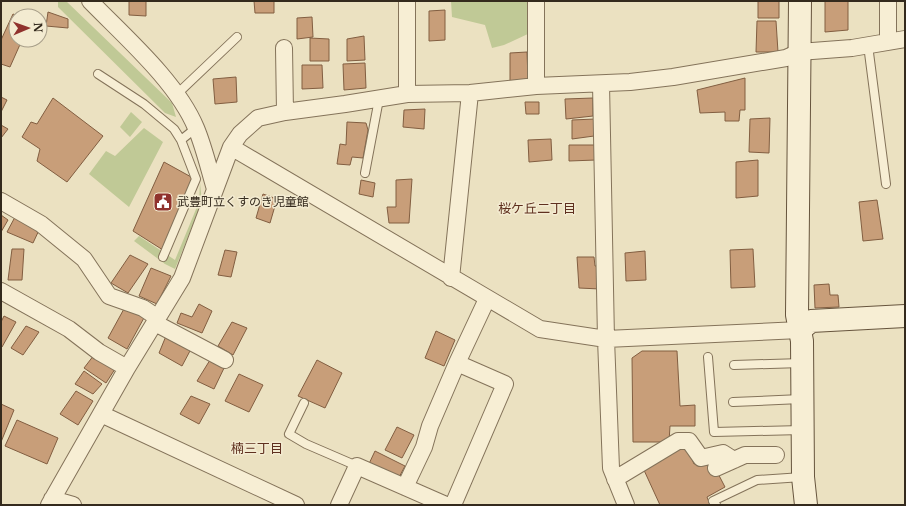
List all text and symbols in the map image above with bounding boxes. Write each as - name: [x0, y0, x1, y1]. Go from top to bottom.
- north arrow: [8, 8, 48, 48]
- text: N: [31, 22, 45, 34]
- public building icon: 武豊町立くすのき児童館: [152, 191, 174, 213]
- place label: 武豊町立くすのき児童館: [177, 194, 309, 209]
- district label: 桜ケ丘二丁目: [498, 200, 576, 217]
- district label: 楠三丁目: [231, 440, 283, 457]

